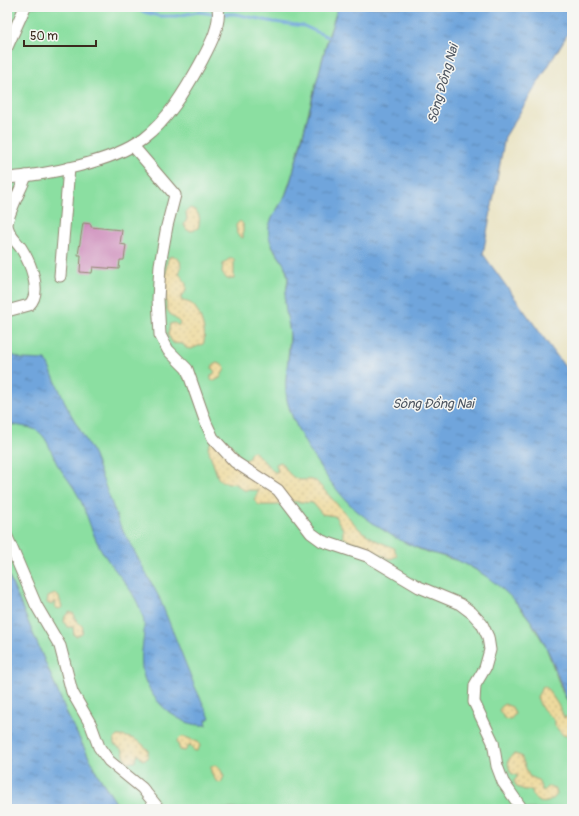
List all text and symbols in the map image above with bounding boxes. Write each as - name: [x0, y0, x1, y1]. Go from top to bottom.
- scale bar: [24, 22, 96, 48]
- text: 50 m: [30, 29, 58, 44]
- water label: Sông Đồng Nai: [424, 40, 463, 125]
- water label: Sông Đồng Nai: [392, 396, 476, 412]

